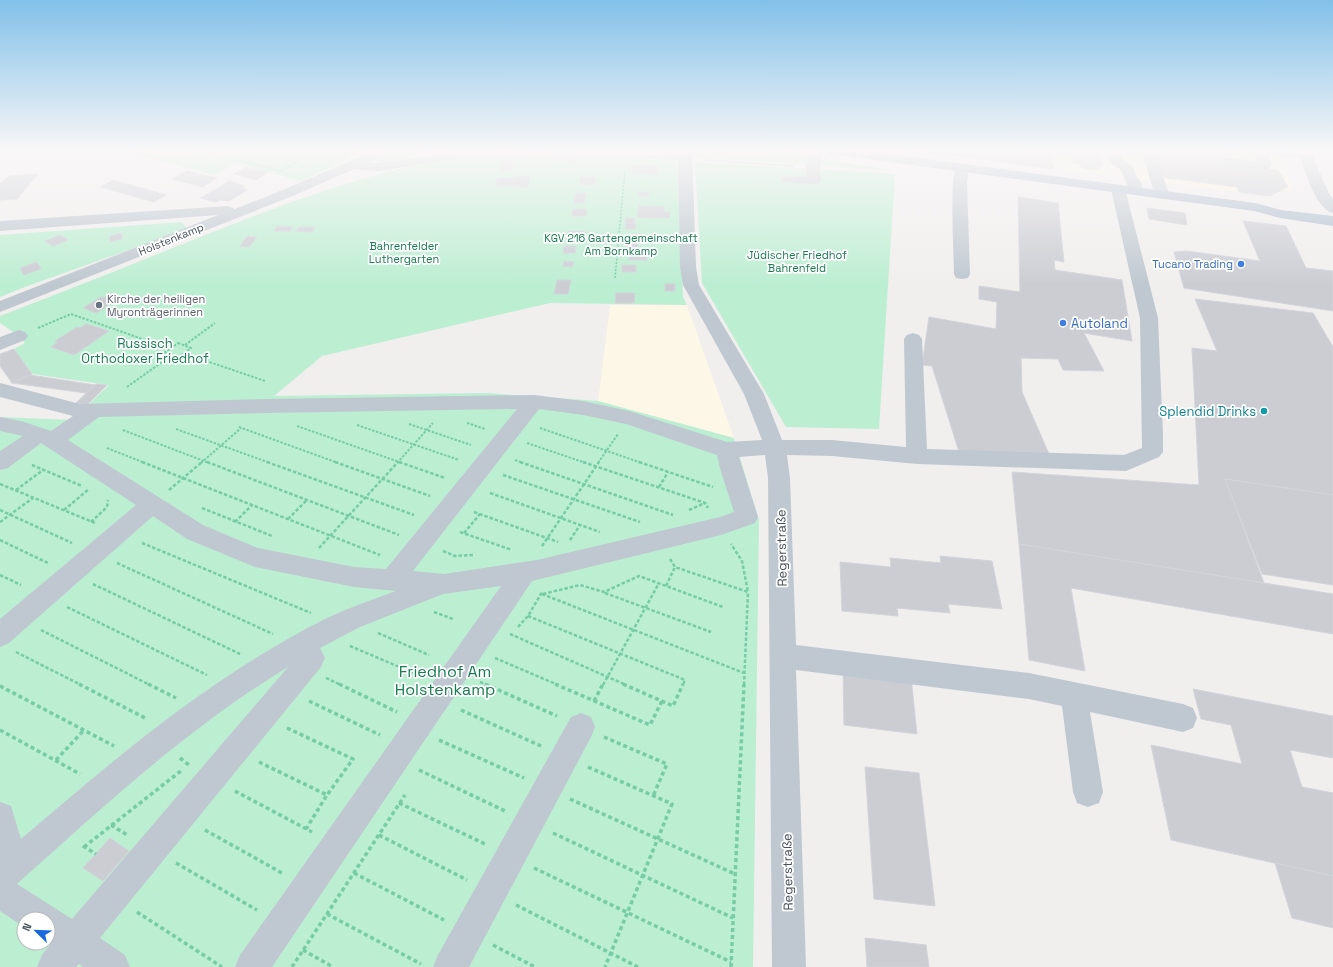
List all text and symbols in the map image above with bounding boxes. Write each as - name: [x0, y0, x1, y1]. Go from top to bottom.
- street label: Holstenkamp: [136, 220, 206, 258]
- park label: KGV 216 Gartengemeinschaft Am Bornkamp: [544, 231, 698, 258]
- park label: Bahrenfelder Luthergarten: [369, 239, 439, 266]
- park label: Jüdischer Friedhof Bahrenfeld: [747, 248, 847, 275]
- place label: Tucano Trading: [1152, 257, 1233, 271]
- marker: Tucano Trading: [1236, 259, 1246, 269]
- place label: Kirche der heiligen Myronträgerinnen: [107, 292, 205, 319]
- marker: Kirche der heiligen Myronträgerinnen: [94, 300, 104, 310]
- place label: Autoland: [1071, 315, 1128, 332]
- marker: Autoland: [1058, 318, 1068, 328]
- park label: Russisch Orthodoxer Friedhof: [81, 335, 209, 367]
- place label: Splendid Drinks: [1159, 403, 1256, 420]
- marker: Splendid Drinks: [1259, 406, 1269, 416]
- street label: Regerstraße: [772, 509, 791, 587]
- park label: Friedhof Am Holstenkamp: [395, 661, 495, 700]
- street label: Regerstraße: [778, 833, 797, 911]
- north arrow: [16, 911, 56, 951]
- text: N: [19, 921, 35, 933]

